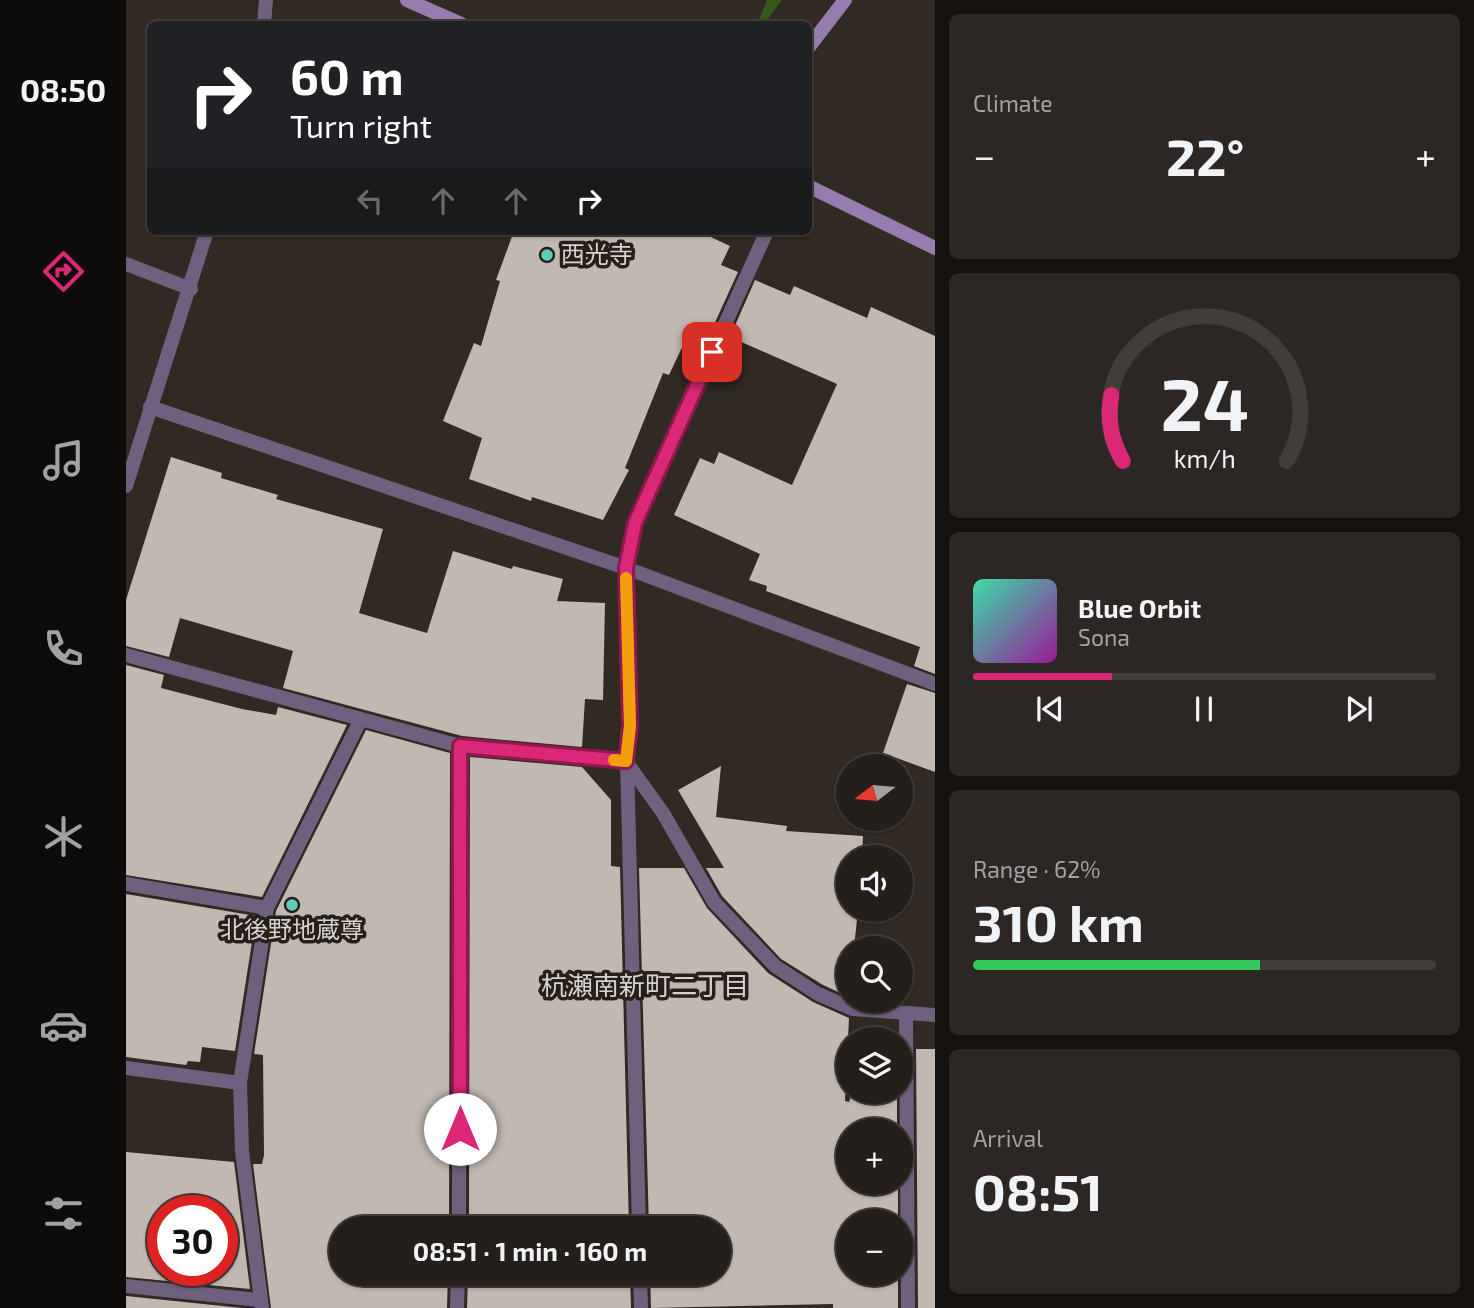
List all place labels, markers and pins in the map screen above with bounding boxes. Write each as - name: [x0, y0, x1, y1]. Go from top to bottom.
- place label: 西光寺: [561, 239, 633, 268]
- marker: 西光寺: [539, 247, 555, 263]
- pin: [682, 322, 742, 382]
- marker: 北後野地蔵尊: [284, 897, 300, 913]
- place label: 北後野地蔵尊: [220, 914, 364, 943]

